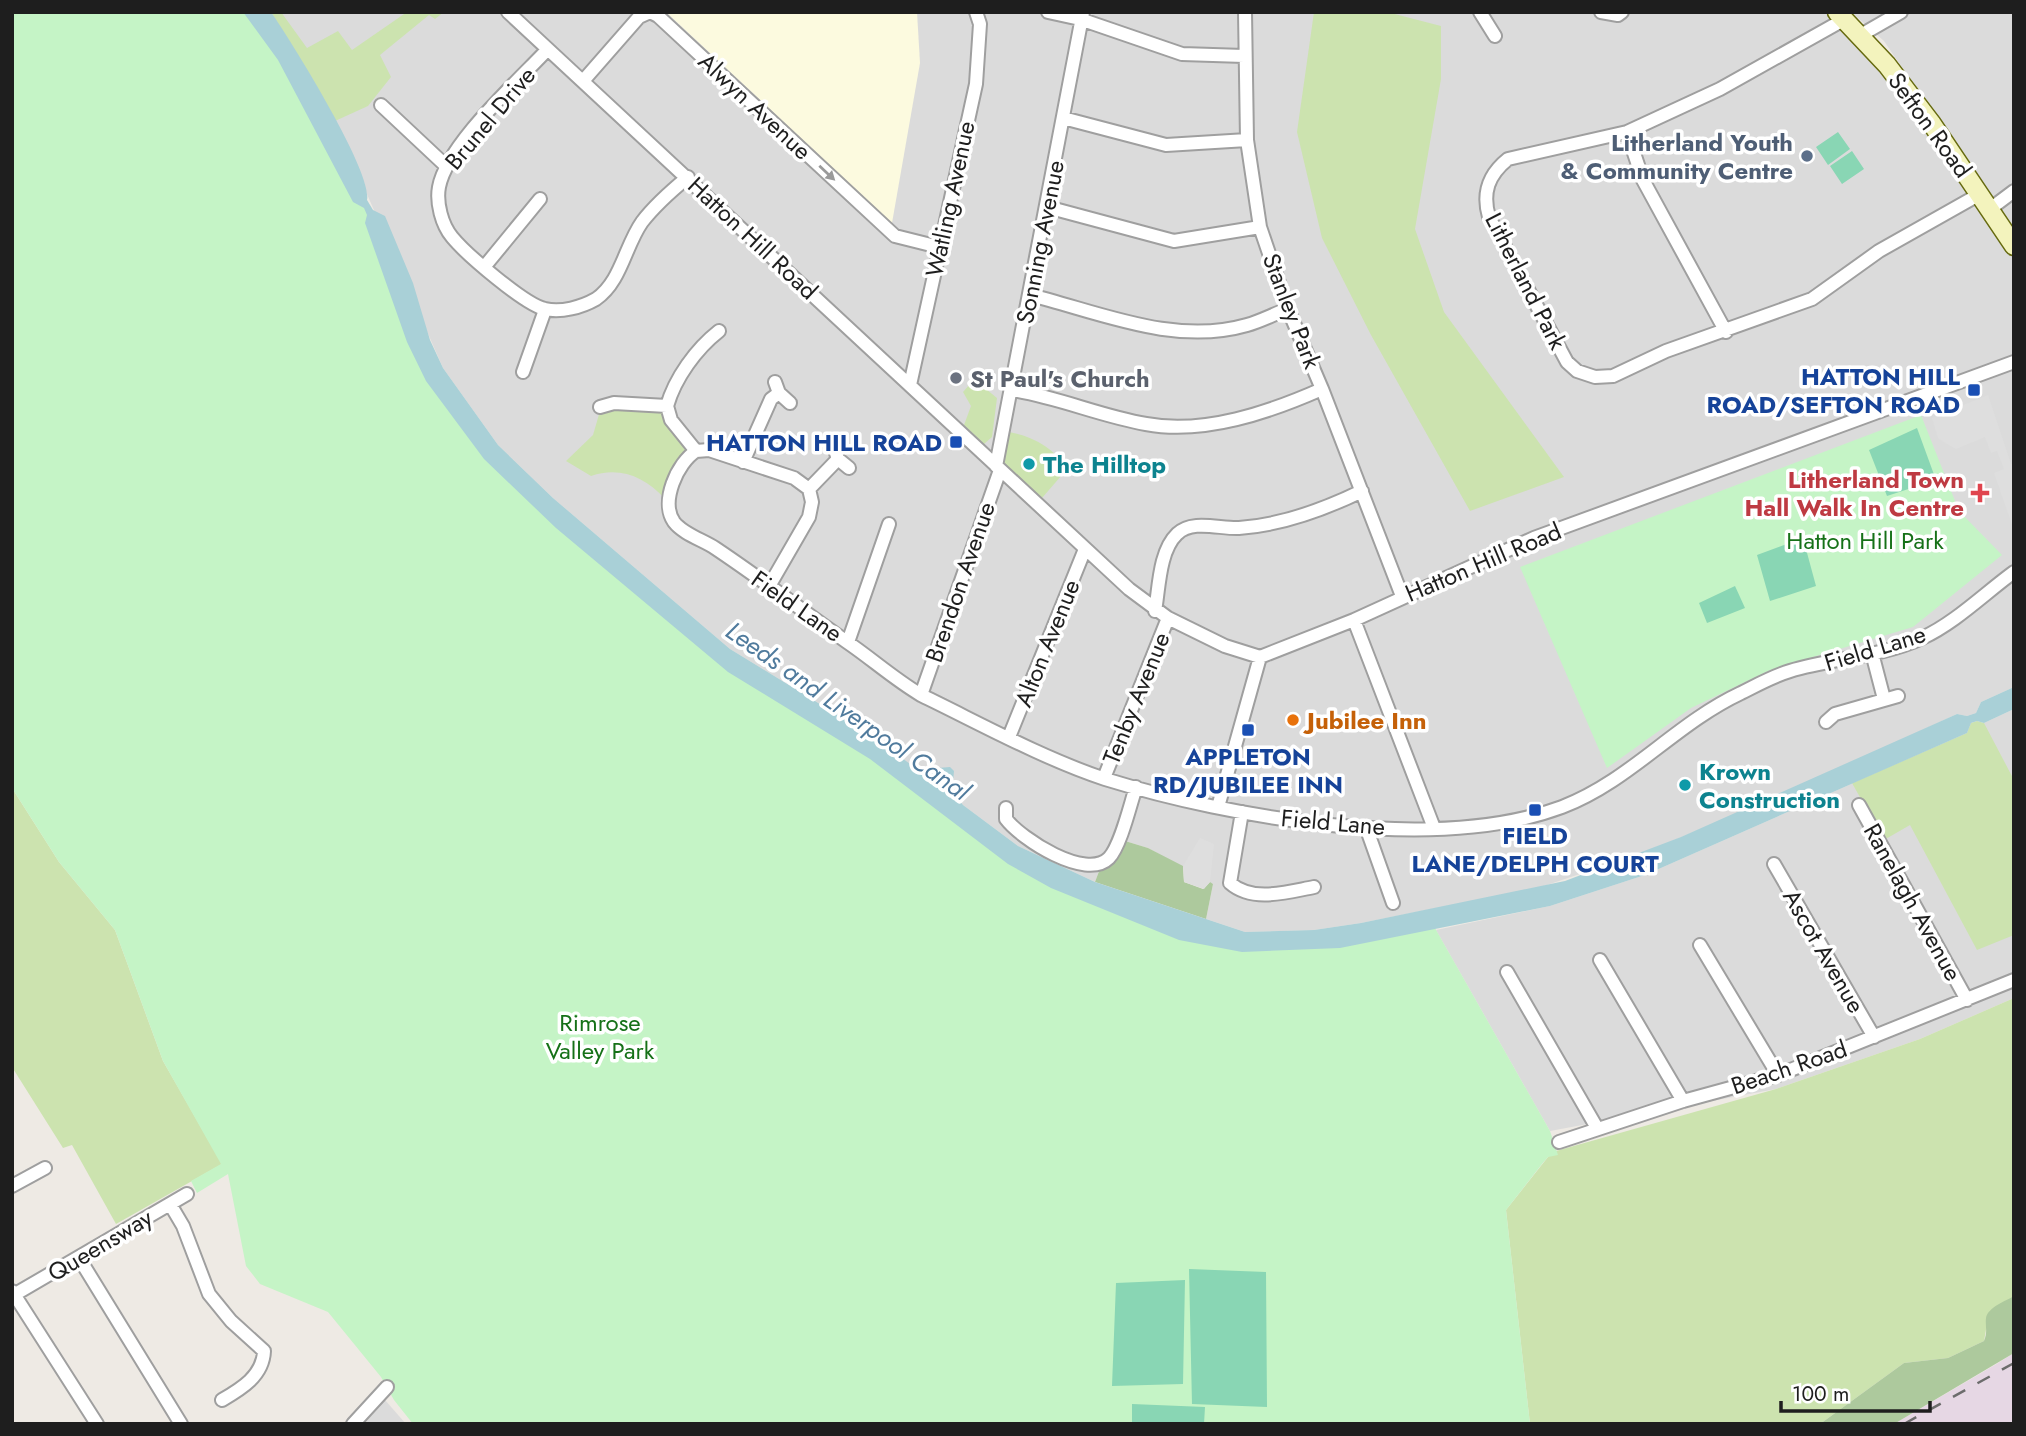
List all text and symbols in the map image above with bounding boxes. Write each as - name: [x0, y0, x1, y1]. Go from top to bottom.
- street label: Alwyn Avenue: [691, 44, 819, 168]
- street label: Brunel Drive: [436, 59, 544, 177]
- street label: Sefton Road: [1880, 65, 1980, 185]
- street label: Watling Avenue: [916, 118, 984, 280]
- place label: Litherland Youth & Community Centre: [1561, 125, 1793, 188]
- marker: Litherland Youth & Community Centre: [1799, 148, 1815, 164]
- street label: Sonning Avenue: [1007, 157, 1073, 327]
- one-way arrow: [818, 165, 835, 181]
- street label: Hatton Hill Road: [680, 168, 826, 308]
- street label: Litherland Park: [1477, 207, 1576, 356]
- street label: Stanley Park: [1254, 248, 1330, 374]
- place label: HATTON HILL ROAD/SEFTON ROAD: [1706, 359, 1960, 422]
- place label: St Paul's Church: [970, 361, 1150, 396]
- marker: St Paul's Church: [948, 370, 964, 386]
- marker: HATTON HILL ROAD/SEFTON ROAD: [1966, 382, 1982, 398]
- place label: HATTON HILL ROAD: [706, 425, 942, 460]
- marker: HATTON HILL ROAD: [948, 434, 964, 450]
- place label: The Hilltop: [1043, 447, 1166, 482]
- marker: The Hilltop: [1021, 456, 1037, 472]
- place label: Litherland Town Hall Walk In Centre: [1744, 462, 1964, 525]
- marker: Litherland Town Hall Walk In Centre: [1970, 483, 1990, 503]
- street label: Brendon Avenue: [916, 497, 1004, 667]
- street label: Hatton Hill Road: [1400, 513, 1566, 611]
- park label: Hatton Hill Park: [1786, 523, 1944, 558]
- street label: Field Lane: [744, 562, 850, 650]
- street label: Alton Avenue: [1006, 574, 1088, 712]
- water label: Leeds and Liverpool Canal: [718, 612, 979, 811]
- street label: Field Lane: [1820, 616, 1930, 680]
- street label: Tenby Avenue: [1094, 627, 1178, 769]
- place label: Jubilee Inn: [1303, 703, 1427, 738]
- marker: Jubilee Inn: [1285, 712, 1301, 728]
- marker: APPLETON RD/JUBILEE INN: [1240, 722, 1256, 738]
- place label: APPLETON RD/JUBILEE INN: [1153, 739, 1343, 802]
- place label: Krown Construction: [1699, 754, 1840, 817]
- marker: Krown Construction: [1677, 777, 1693, 793]
- street label: Field Lane: [1280, 800, 1386, 844]
- marker: FIELD LANE/DELPH COURT: [1527, 802, 1543, 818]
- street label: Ranelagh Avenue: [1855, 817, 1971, 987]
- place label: FIELD LANE/DELPH COURT: [1411, 818, 1659, 881]
- street label: Ascot Avenue: [1774, 883, 1874, 1019]
- park label: Rimrose Valley Park: [546, 1005, 655, 1068]
- street label: Beach Road: [1726, 1031, 1852, 1103]
- street label: Queensway: [41, 1200, 159, 1290]
- scale bar: [1781, 1370, 1930, 1414]
- text: 100 m: [1792, 1379, 1849, 1409]

